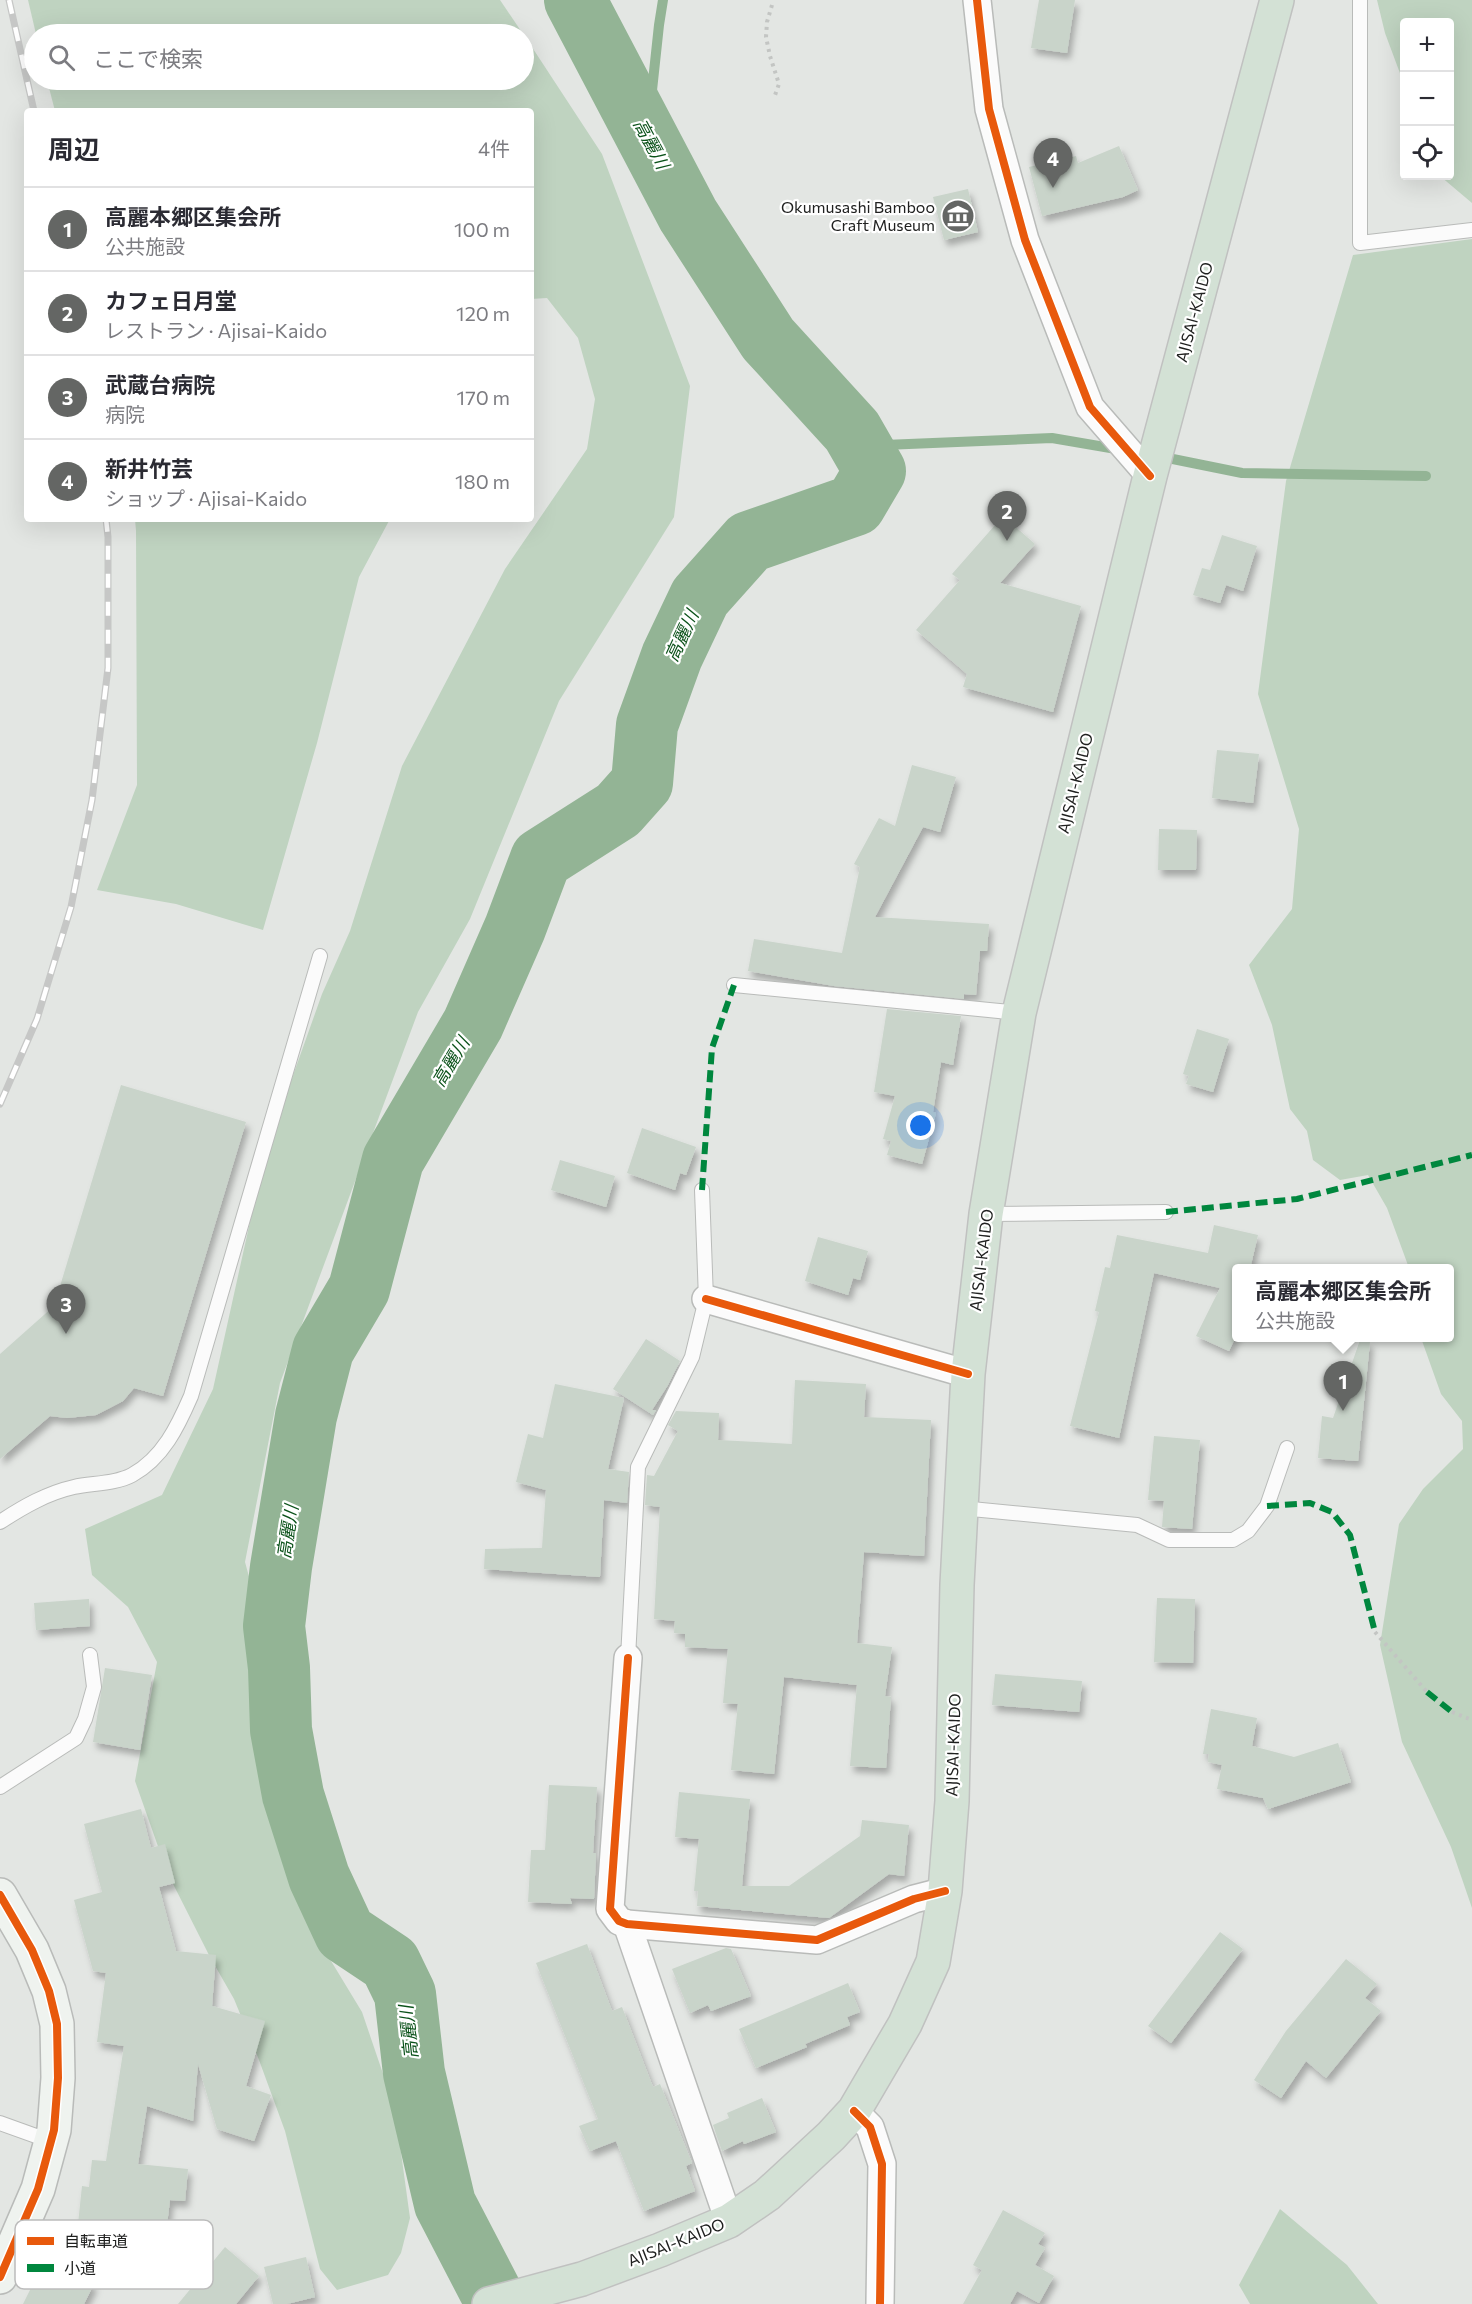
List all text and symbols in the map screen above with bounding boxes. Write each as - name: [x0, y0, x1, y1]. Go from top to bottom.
- map controls: [1400, 18, 1454, 180]
- button: +: [1400, 18, 1454, 72]
- search box: [24, 24, 534, 90]
- icon: search: [45, 41, 78, 74]
- text: ここで検索: [93, 45, 203, 72]
- button: −: [1400, 72, 1454, 126]
- water label: 高麗川: [629, 115, 675, 174]
- button: locate: [1400, 126, 1454, 180]
- text: 周辺: [48, 133, 100, 164]
- text: 4件: [478, 136, 510, 160]
- pin: 4: [1034, 138, 1072, 188]
- place label: Okumusashi Bamboo Craft Museum: [781, 197, 935, 234]
- museum icon: Okumusashi Bamboo Craft Museum: [940, 198, 976, 234]
- text: 高麗本郷区集会所: [105, 203, 281, 230]
- text: 1: [63, 217, 72, 241]
- text: 100 m: [454, 217, 510, 241]
- text: 公共施設: [105, 234, 185, 258]
- street label: AJISAI-KAIDO: [1171, 260, 1216, 364]
- text: カフェ日月堂: [105, 287, 237, 314]
- text: 2: [62, 301, 73, 325]
- text: 120 m: [456, 301, 510, 325]
- text: レストラン · Ajisai-Kaido: [105, 318, 327, 342]
- text: 武蔵台病院: [105, 371, 215, 398]
- text: 3: [62, 385, 73, 409]
- text: 170 m: [457, 385, 510, 409]
- text: 病院: [105, 402, 145, 426]
- text: 新井竹芸: [105, 455, 193, 482]
- text: 4: [61, 469, 74, 493]
- text: 180 m: [455, 469, 510, 493]
- text: ショップ · Ajisai-Kaido: [105, 486, 307, 510]
- pin: 2: [988, 492, 1026, 541]
- water label: 高麗川: [660, 605, 703, 665]
- street label: AJISAI-KAIDO: [1053, 731, 1096, 835]
- water label: 高麗川: [427, 1031, 475, 1090]
- your location: [906, 1111, 935, 1140]
- street label: AJISAI-KAIDO: [965, 1208, 996, 1312]
- popup: [1232, 1264, 1454, 1342]
- text: 高麗本郷区集会所: [1255, 1277, 1431, 1304]
- pin: 3: [46, 1284, 86, 1334]
- text: 公共施設: [1255, 1308, 1335, 1332]
- pin: 1: [1324, 1362, 1362, 1411]
- water label: 高麗川: [272, 1501, 302, 1560]
- street label: AJISAI-KAIDO: [941, 1693, 964, 1797]
- water label: 高麗川: [394, 2002, 422, 2060]
- street label: AJISAI-KAIDO: [625, 2213, 727, 2270]
- legend: [15, 2220, 213, 2289]
- text: 自転車道: [64, 2231, 128, 2250]
- text: 小道: [64, 2258, 96, 2277]

